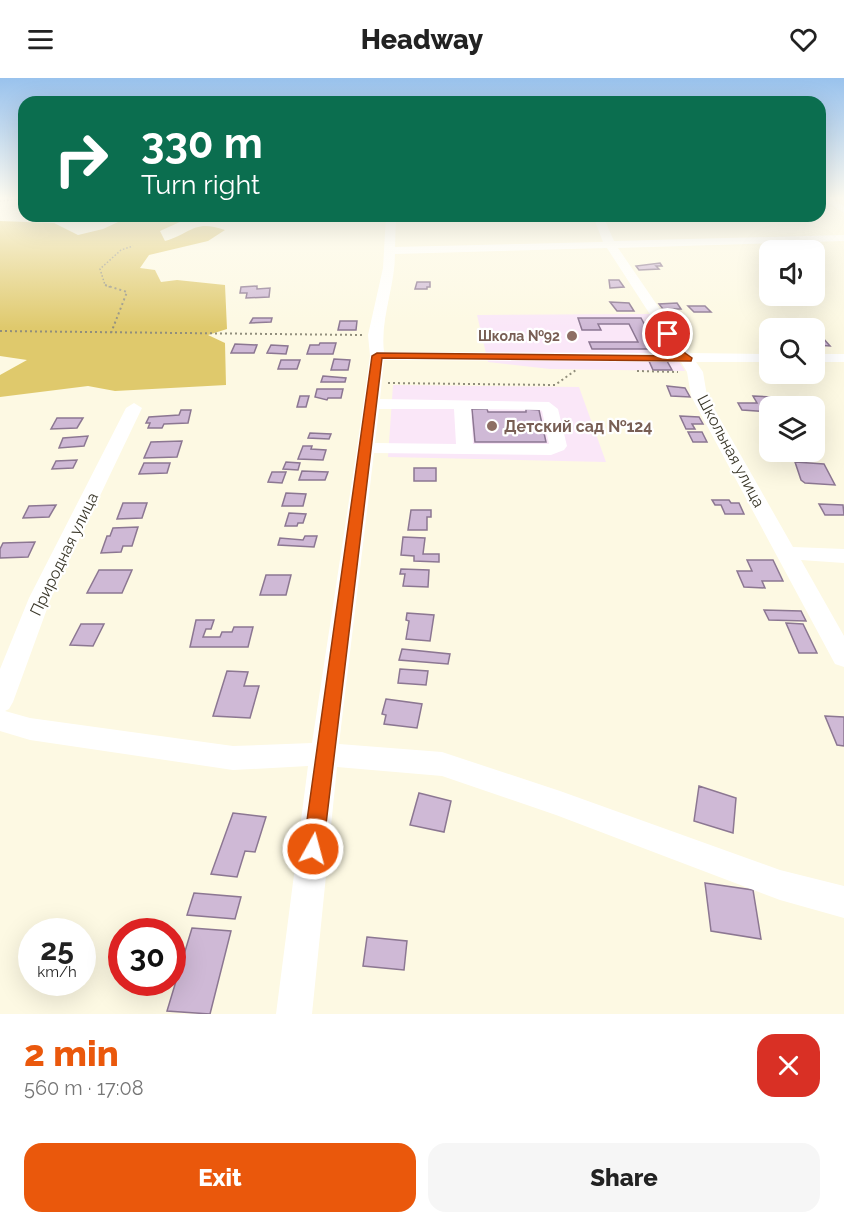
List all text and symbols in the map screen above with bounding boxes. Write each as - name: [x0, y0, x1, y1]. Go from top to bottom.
- icon: menu: [24, 23, 57, 56]
- icon: heart: [787, 23, 820, 56]
- text: Headway: [361, 24, 483, 55]
- text: 330 m: [141, 119, 263, 168]
- icon: right: [42, 120, 120, 198]
- text: Turn right: [141, 169, 260, 200]
- map controls: [759, 240, 825, 462]
- button: sound: [759, 240, 825, 306]
- pin: [642, 308, 693, 359]
- icon: arrive: [651, 317, 684, 350]
- button: search: [759, 318, 825, 384]
- place label: Школа №92: [478, 328, 560, 344]
- marker: Школа №92: [565, 329, 579, 343]
- street label: Школьная улица: [693, 391, 769, 511]
- button: layers: [759, 396, 825, 462]
- place label: Детский сад №124: [504, 417, 652, 436]
- marker: Детский сад №124: [485, 419, 499, 433]
- street label: Природная улица: [26, 489, 102, 619]
- position arrow: [281, 817, 345, 881]
- speed limit sign: 30: [108, 918, 186, 996]
- text: 25: [40, 932, 74, 967]
- text: km/h: [37, 963, 77, 981]
- text: 2 min: [24, 1032, 119, 1074]
- button: close: [757, 1034, 820, 1097]
- text: 560 m · 17:08: [24, 1076, 144, 1100]
- button: Exit: [24, 1143, 416, 1212]
- button: Share: [428, 1143, 820, 1212]

